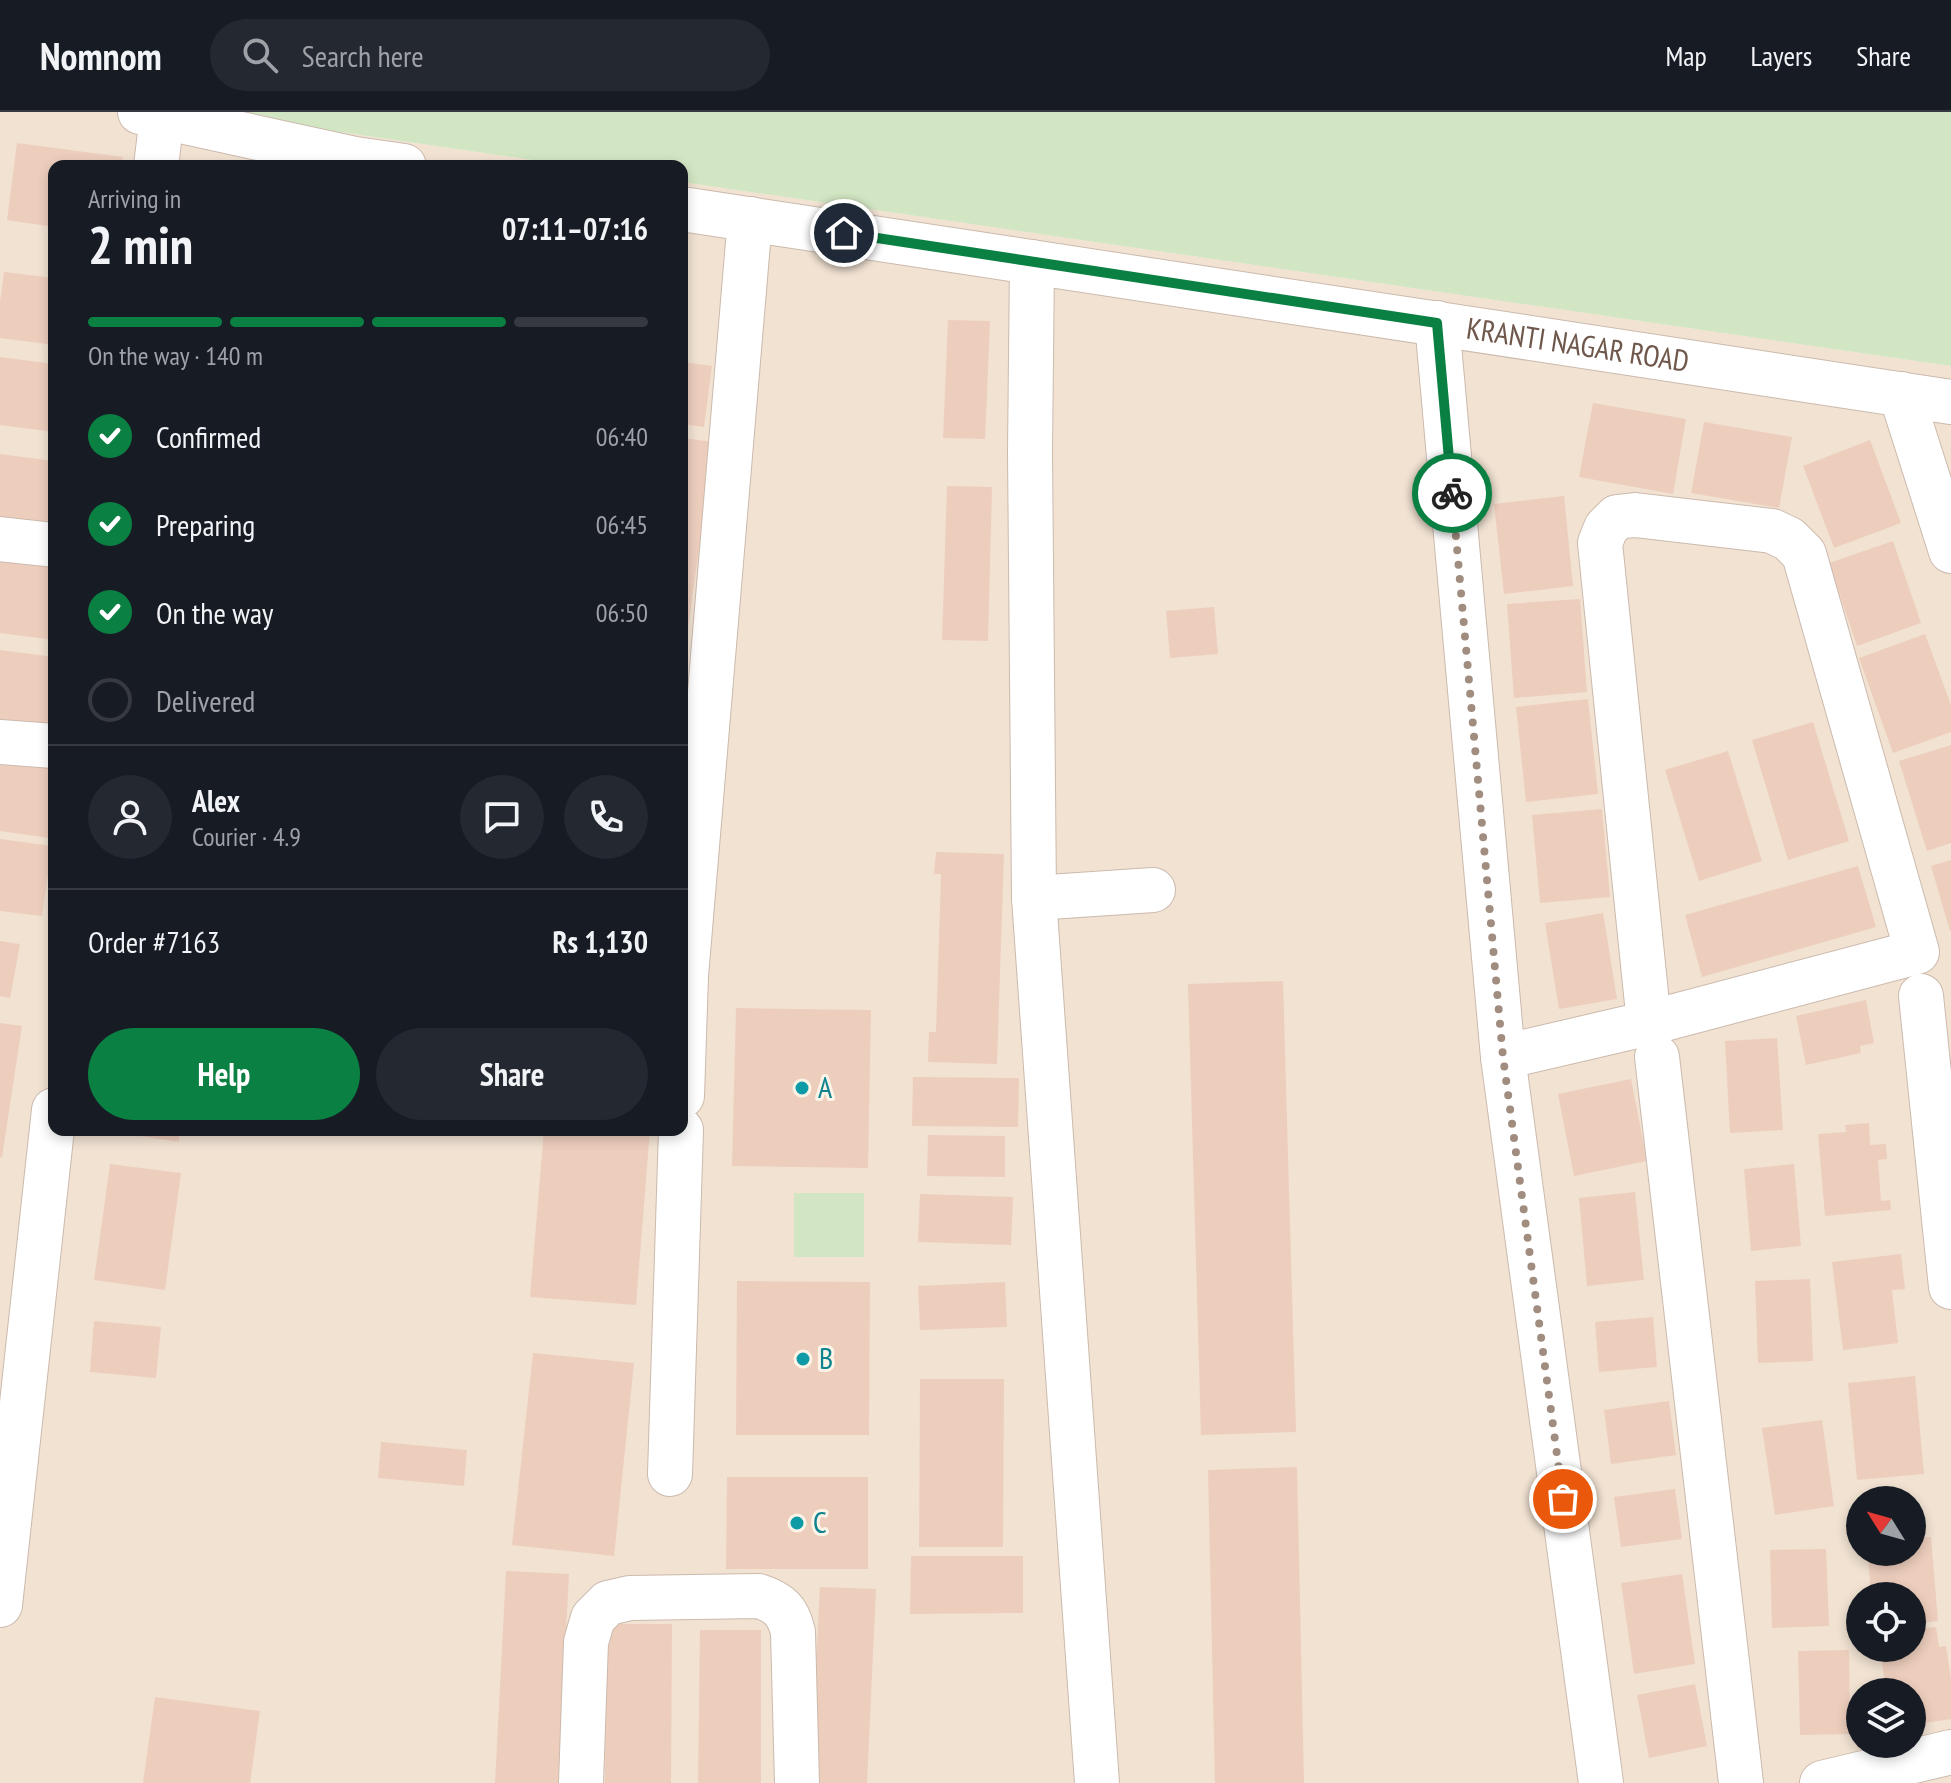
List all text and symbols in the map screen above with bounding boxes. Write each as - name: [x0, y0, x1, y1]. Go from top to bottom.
- search box: [210, 19, 770, 91]
- text: Nomnom: [40, 31, 162, 80]
- icon: search: [238, 33, 282, 77]
- text: Search here: [302, 36, 424, 75]
- text: Map: [1665, 37, 1707, 74]
- text: Layers: [1751, 37, 1812, 74]
- text: Share: [1856, 37, 1911, 74]
- text: Arriving in: [88, 182, 181, 215]
- pin: [810, 199, 878, 267]
- text: 07:11–07:16: [502, 209, 648, 248]
- text: 2 min: [88, 211, 193, 278]
- icon: home: [822, 211, 866, 255]
- street label: KRANTI NAGAR ROAD: [1464, 308, 1692, 380]
- text: On the way · 140 m: [88, 339, 263, 372]
- icon: check: [88, 414, 132, 458]
- text: Confirmed: [156, 417, 261, 456]
- text: 06:40: [596, 420, 648, 453]
- courier: [1412, 453, 1492, 533]
- icon: bike: [1430, 471, 1474, 515]
- icon: check: [88, 502, 132, 546]
- text: Preparing: [156, 505, 255, 544]
- text: 06:45: [596, 508, 648, 541]
- icon: check: [88, 590, 132, 634]
- text: On the way: [156, 593, 273, 632]
- text: 06:50: [596, 596, 648, 629]
- text: Delivered: [156, 681, 255, 720]
- button: person: [88, 775, 172, 859]
- button: chat: [460, 775, 544, 859]
- button: phone: [564, 775, 648, 859]
- text: Alex: [192, 781, 240, 820]
- text: Courier · 4.9: [192, 820, 301, 853]
- text: Order #7163: [88, 922, 220, 961]
- text: Rs 1,130: [552, 922, 648, 961]
- button: Help: [88, 1028, 360, 1120]
- button: Share: [376, 1028, 648, 1120]
- place label: A: [818, 1067, 833, 1106]
- marker: A: [793, 1079, 811, 1097]
- place label: B: [819, 1338, 833, 1377]
- marker: B: [794, 1350, 812, 1368]
- pin: [1529, 1465, 1597, 1533]
- icon: bag: [1541, 1477, 1585, 1521]
- north arrow: [1846, 1486, 1926, 1566]
- map controls: [1846, 1486, 1926, 1758]
- place label: C: [813, 1502, 827, 1541]
- marker: C: [788, 1514, 806, 1532]
- button: locate: [1846, 1582, 1926, 1662]
- button: layers: [1846, 1678, 1926, 1758]

